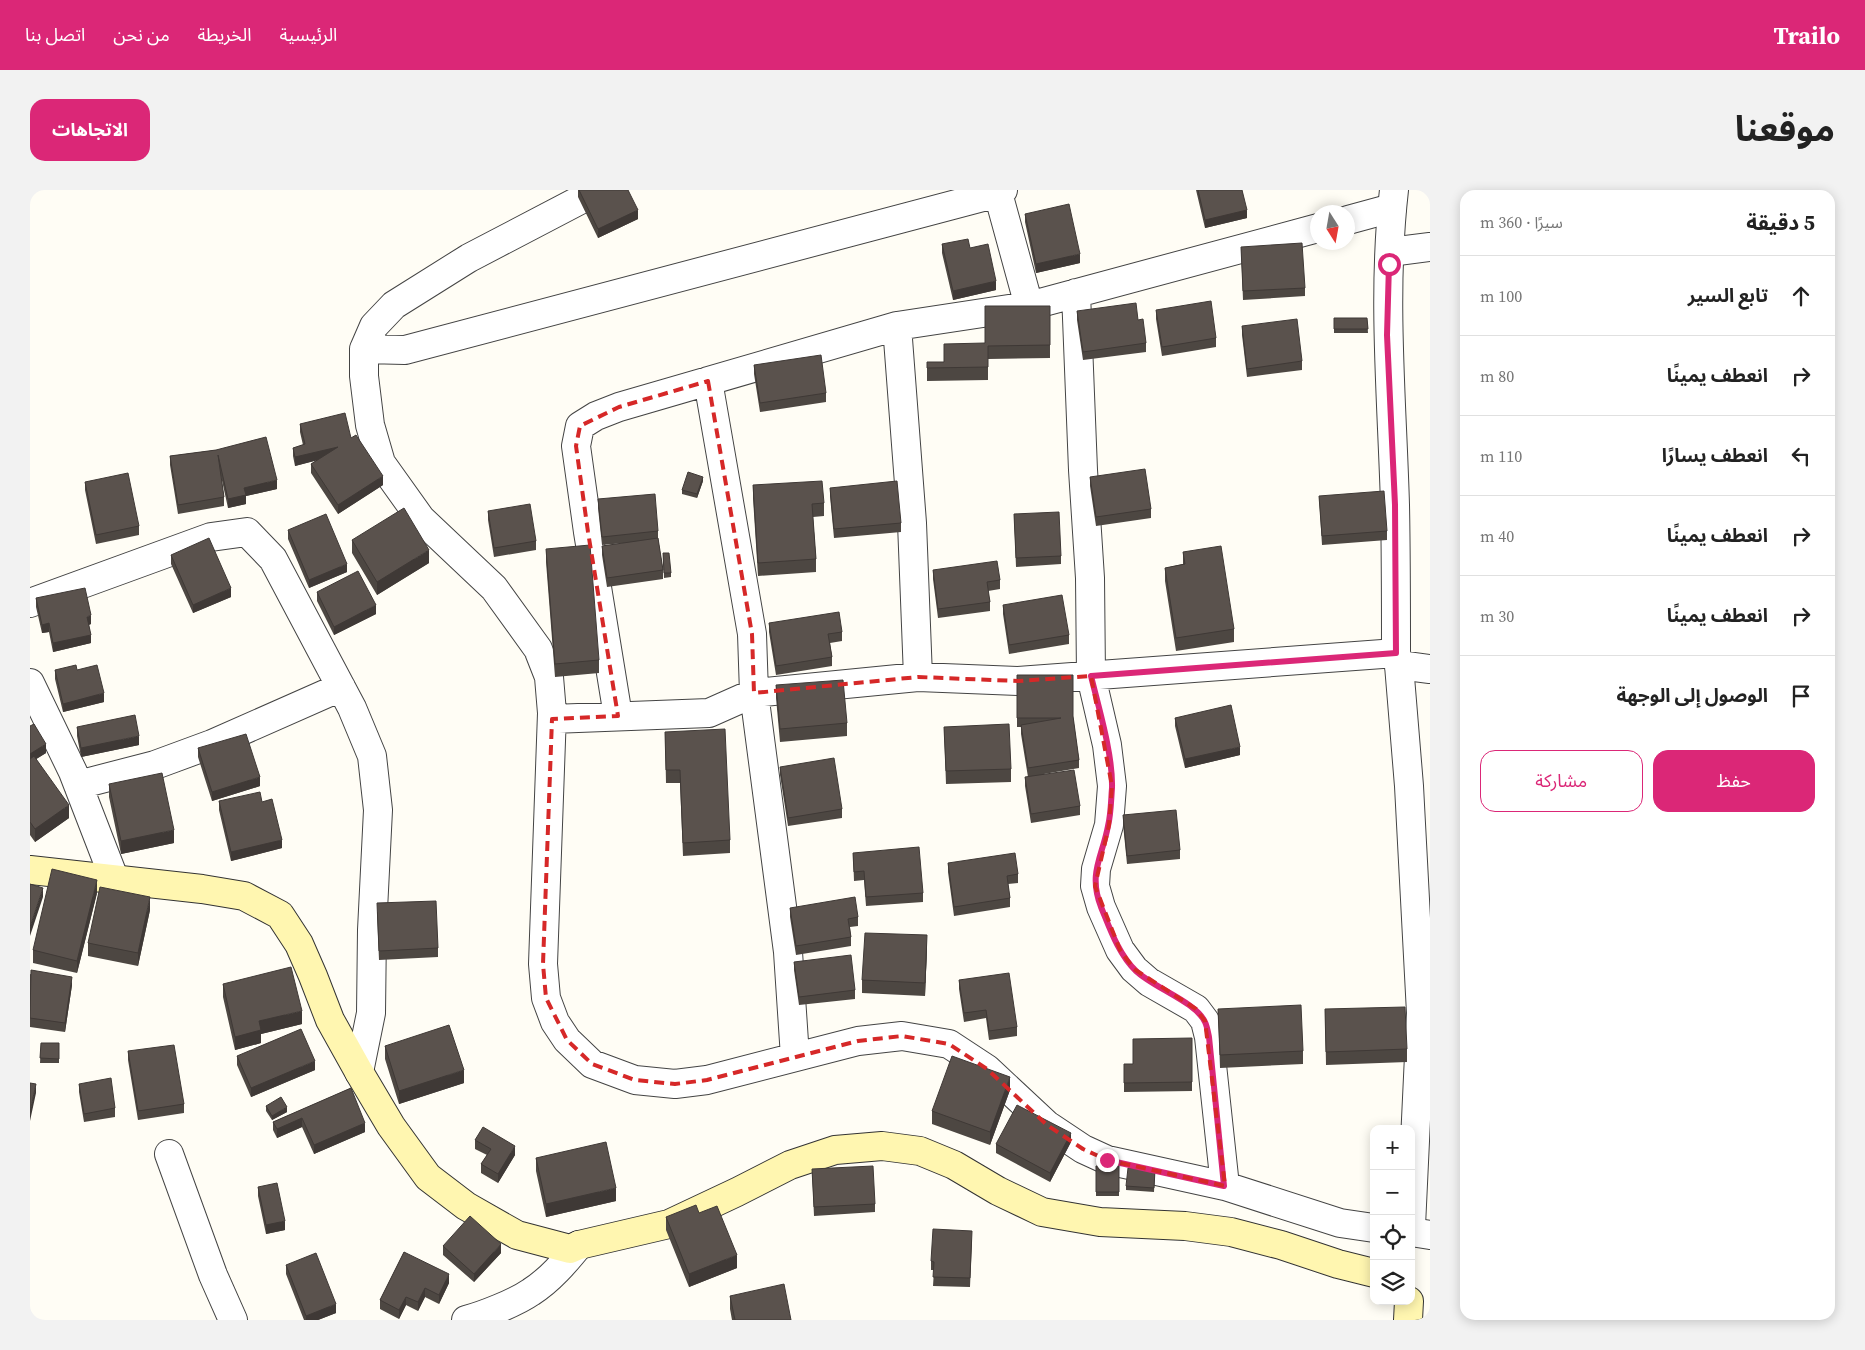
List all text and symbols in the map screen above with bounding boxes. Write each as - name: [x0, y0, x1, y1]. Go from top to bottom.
- text: Trailo: [1773, 19, 1840, 52]
- text: اتصل بنا: [25, 22, 85, 47]
- text: من نحن: [113, 22, 170, 47]
- text: الخريطة: [198, 22, 252, 47]
- text: الرئيسية: [280, 22, 337, 47]
- button: الاتجاهات: [30, 99, 150, 161]
- text: موقعنا: [1735, 105, 1835, 153]
- north arrow: [1310, 205, 1355, 250]
- text: 5 دقيقة: [1746, 208, 1815, 237]
- text: سيرًا · 360 m: [1480, 211, 1563, 233]
- route start: [1378, 253, 1401, 276]
- text: تابع السير: [1688, 282, 1768, 308]
- icon: ahead: [1787, 282, 1815, 310]
- text: 100 m: [1480, 285, 1522, 307]
- text: انعطف يمينًا: [1667, 362, 1768, 388]
- icon: right: [1787, 362, 1815, 390]
- text: 80 m: [1480, 365, 1514, 387]
- text: انعطف يسارًا: [1662, 442, 1768, 468]
- icon: left: [1787, 442, 1815, 470]
- text: 110 m: [1480, 445, 1522, 467]
- text: انعطف يمينًا: [1667, 522, 1768, 548]
- icon: right: [1787, 522, 1815, 550]
- text: 40 m: [1480, 525, 1514, 547]
- text: انعطف يمينًا: [1667, 602, 1768, 628]
- icon: right: [1787, 602, 1815, 630]
- text: 30 m: [1480, 605, 1514, 627]
- text: الوصول إلى الوجهة: [1616, 682, 1768, 708]
- icon: arrive: [1787, 682, 1815, 710]
- button: مشاركة: [1480, 750, 1643, 812]
- button: حفظ: [1653, 750, 1815, 812]
- map controls: [1370, 1125, 1415, 1305]
- button: +: [1370, 1125, 1415, 1170]
- route end: [1096, 1149, 1119, 1172]
- button: −: [1370, 1170, 1415, 1215]
- button: locate: [1370, 1215, 1415, 1260]
- button: layers: [1370, 1260, 1415, 1305]

